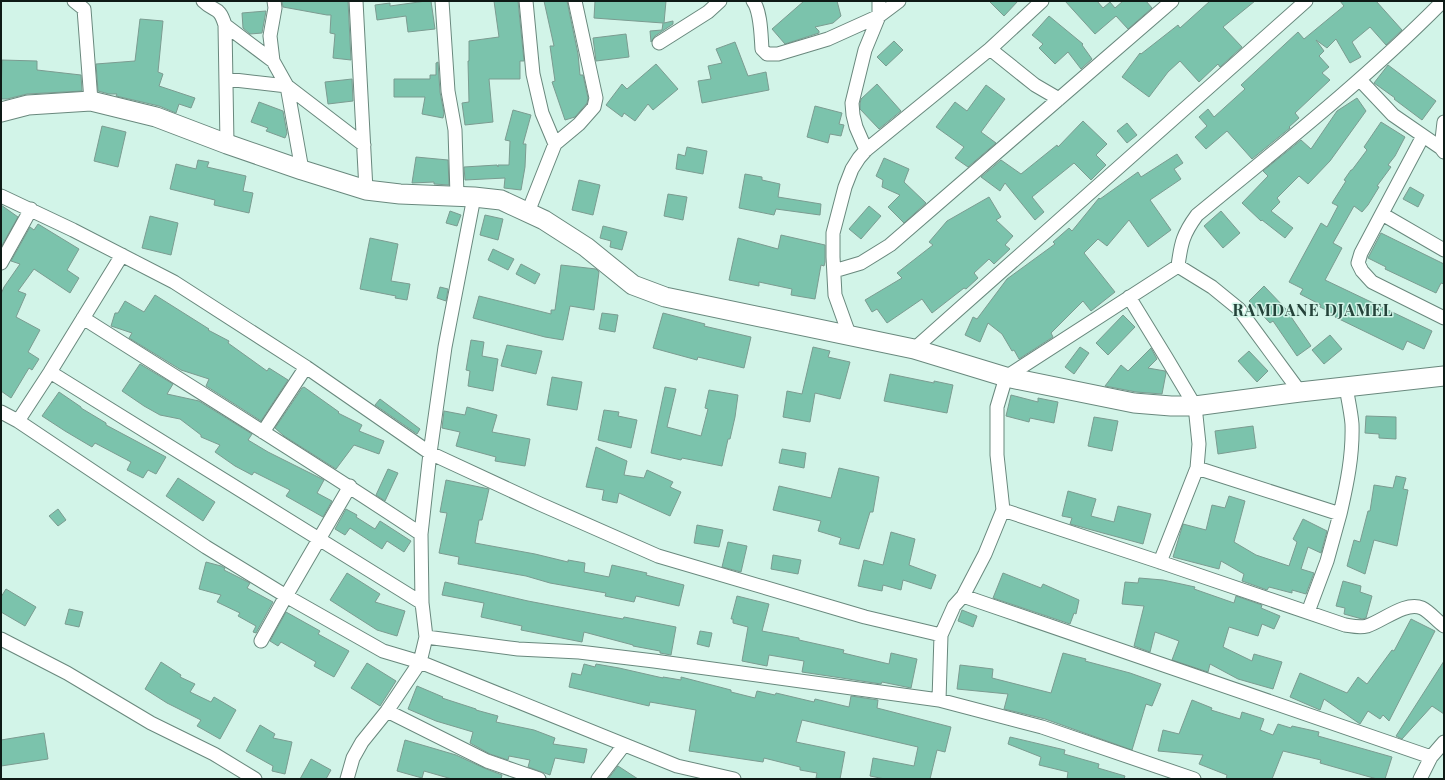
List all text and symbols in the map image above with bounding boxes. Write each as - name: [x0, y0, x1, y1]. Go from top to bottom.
- district label: RAMDANE DJAMEL: [1233, 299, 1393, 320]

